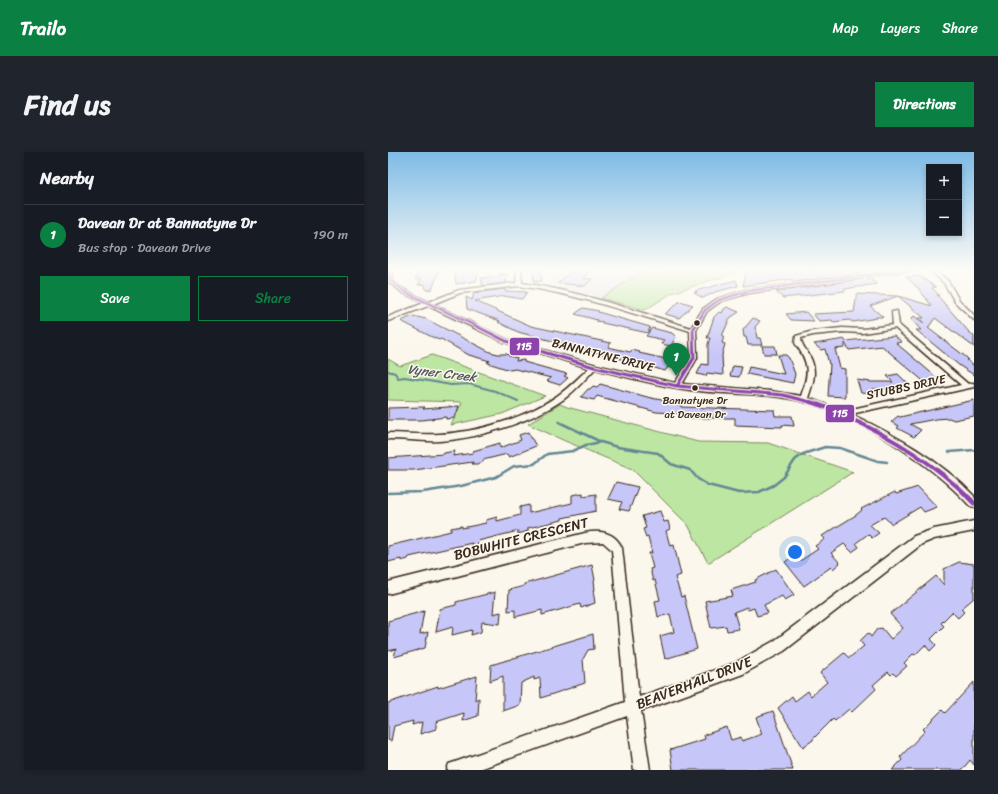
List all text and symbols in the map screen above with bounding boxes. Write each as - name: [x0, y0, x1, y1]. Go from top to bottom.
- text: Trailo: [20, 12, 66, 45]
- text: Map: [833, 16, 858, 41]
- text: Layers: [880, 16, 920, 41]
- text: Share: [942, 16, 978, 41]
- text: Find us: [24, 80, 111, 129]
- button: Directions: [875, 82, 974, 127]
- text: Nearby: [40, 163, 94, 193]
- map controls: [926, 164, 962, 236]
- button: +: [926, 164, 962, 200]
- button: −: [926, 200, 962, 236]
- text: Davean Dr at Bannatyne Dr: [78, 210, 256, 236]
- text: 1: [50, 223, 56, 246]
- text: 190 m: [313, 223, 348, 246]
- text: Bus stop · Davean Drive: [78, 236, 211, 259]
- button: Save: [40, 276, 190, 321]
- button: Share: [198, 276, 348, 321]
- unlabelled marker: [692, 318, 702, 328]
- street label: BANNATYNE DRIVE: [550, 332, 658, 379]
- line badge: 115: [509, 337, 540, 356]
- text: 115: [516, 337, 532, 356]
- pin: 1: [663, 343, 689, 376]
- water label: Vyner Creek: [406, 357, 480, 389]
- street label: STUBBS DRIVE: [864, 368, 949, 406]
- marker: Bannatyne Dr at Davean Dr: [690, 383, 700, 393]
- place label: Bannatyne Dr at Davean Dr: [662, 391, 728, 424]
- line badge: 115: [825, 404, 855, 423]
- text: 115: [832, 404, 848, 423]
- street label: BOBWHITE CRESCENT: [451, 510, 592, 568]
- your location: [785, 542, 805, 562]
- street label: BEAVERHALL DRIVE: [632, 649, 757, 717]

